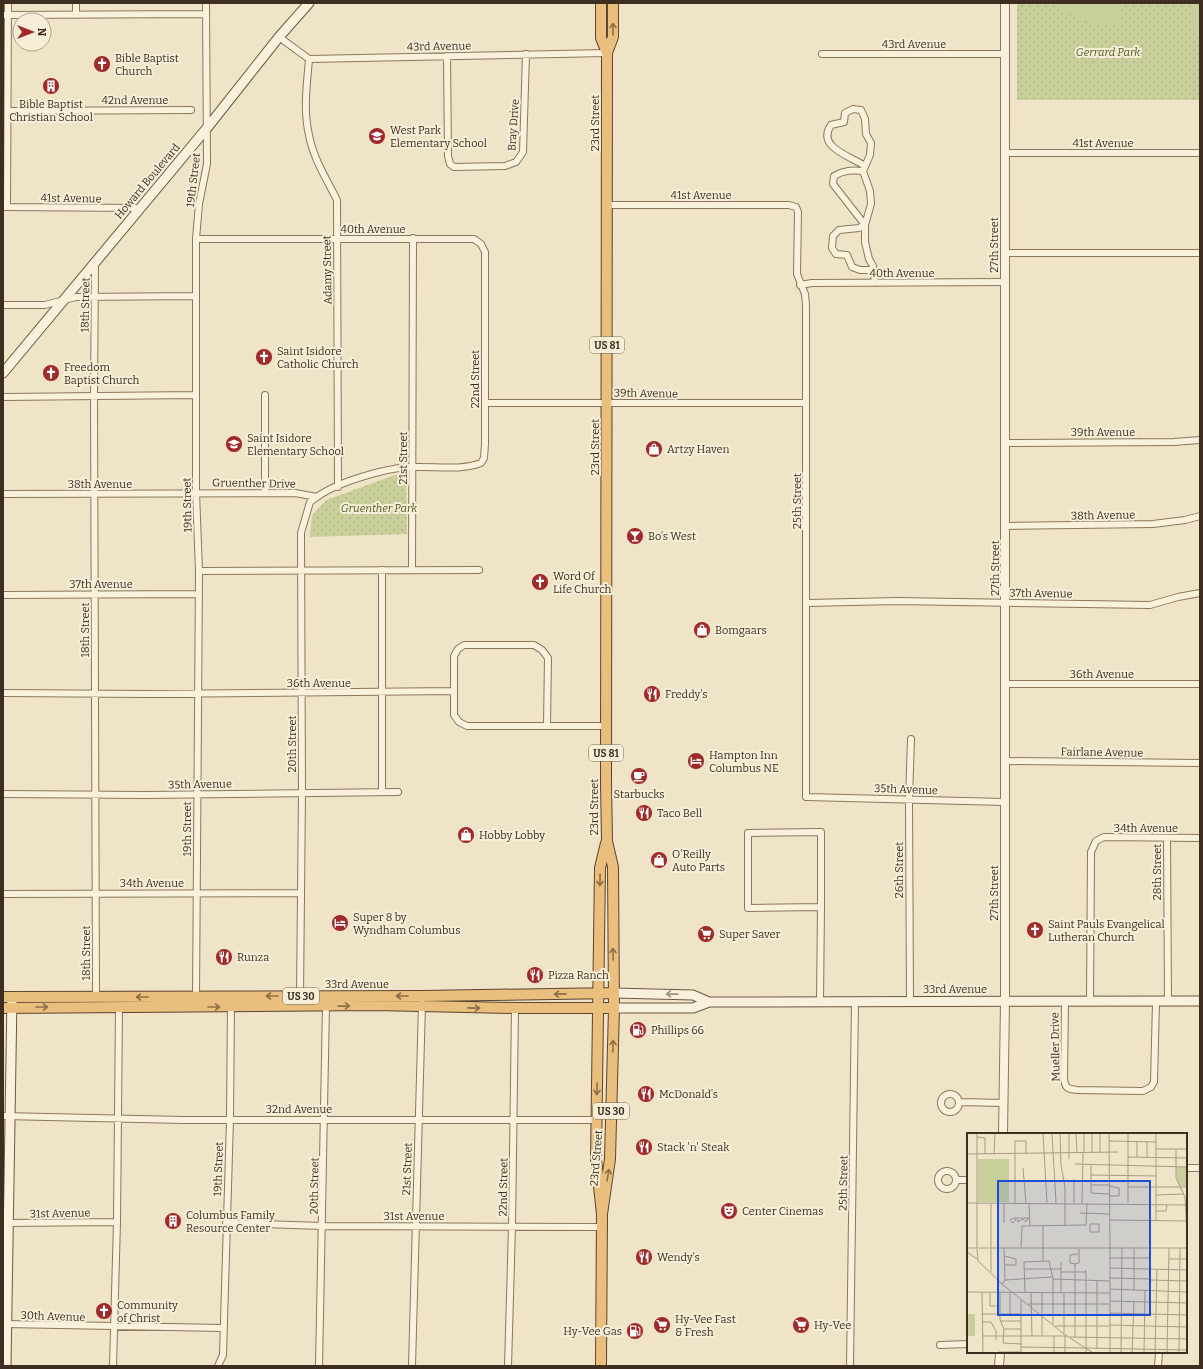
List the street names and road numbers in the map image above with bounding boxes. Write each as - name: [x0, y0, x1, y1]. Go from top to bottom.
- street label: 43rd Avenue: [882, 38, 946, 51]
- street label: 43rd Avenue: [407, 39, 471, 54]
- street label: 42nd Avenue: [102, 94, 168, 107]
- street label: 23rd Street: [589, 95, 602, 151]
- street label: Bray Drive: [505, 99, 522, 152]
- street label: 41st Avenue: [1072, 137, 1134, 150]
- street label: Howard Boulevard: [112, 141, 183, 222]
- street label: 19th Street: [184, 152, 203, 208]
- street label: 41st Avenue: [670, 189, 732, 202]
- street label: 41st Avenue: [40, 191, 102, 206]
- street label: 27th Street: [988, 217, 1001, 273]
- street label: 40th Avenue: [340, 223, 406, 236]
- street label: Adamy Street: [320, 235, 335, 305]
- street label: 40th Avenue: [869, 267, 935, 280]
- street label: 18th Street: [79, 277, 92, 333]
- road number: US 81: [590, 337, 624, 353]
- street label: 22nd Street: [469, 350, 482, 408]
- street label: 39th Avenue: [614, 386, 678, 401]
- street label: 23rd Street: [589, 419, 602, 475]
- street label: 39th Avenue: [1071, 426, 1135, 439]
- street label: 21st Street: [397, 432, 410, 484]
- street label: 25th Street: [791, 473, 804, 529]
- street label: Gruenther Drive: [212, 476, 296, 491]
- street label: 19th Street: [181, 477, 194, 533]
- street label: 38th Avenue: [68, 478, 132, 491]
- street label: 38th Avenue: [1071, 508, 1135, 523]
- street label: 27th Street: [989, 540, 1002, 596]
- street label: 37th Avenue: [69, 578, 133, 591]
- street label: 37th Avenue: [1009, 586, 1073, 601]
- street label: 18th Street: [79, 603, 92, 657]
- street label: 36th Avenue: [1070, 668, 1134, 681]
- street label: 36th Avenue: [287, 677, 351, 690]
- street label: 20th Street: [286, 715, 299, 773]
- road number: US 81: [589, 745, 623, 761]
- street label: Fairlane Avenue: [1061, 745, 1143, 760]
- street label: 35th Avenue: [168, 777, 232, 792]
- street label: 23rd Street: [588, 779, 601, 835]
- street label: 35th Avenue: [874, 782, 938, 797]
- street label: 19th Street: [181, 802, 194, 856]
- street label: 34th Avenue: [1114, 822, 1178, 835]
- street label: 26th Street: [893, 842, 906, 898]
- street label: 28th Street: [1151, 844, 1164, 900]
- street label: 27th Street: [988, 865, 1001, 921]
- street label: 34th Avenue: [120, 877, 184, 890]
- street label: 18th Street: [80, 926, 93, 980]
- street label: 33rd Avenue: [325, 978, 389, 991]
- street label: 33rd Avenue: [923, 983, 987, 996]
- road number: US 30: [283, 988, 319, 1004]
- street label: Mueller Drive: [1048, 1012, 1063, 1082]
- street label: 32nd Avenue: [266, 1103, 332, 1116]
- road number: US 30: [593, 1103, 629, 1119]
- street label: 23rd Street: [588, 1129, 605, 1187]
- street label: 19th Street: [211, 1141, 226, 1197]
- street label: 21st Street: [400, 1142, 415, 1196]
- street label: 25th Street: [837, 1155, 850, 1211]
- street label: 20th Street: [308, 1157, 321, 1215]
- street label: 22nd Street: [496, 1158, 511, 1216]
- street label: 31st Avenue: [29, 1206, 91, 1221]
- street label: 31st Avenue: [384, 1210, 444, 1223]
- street label: 30th Avenue: [20, 1309, 86, 1324]

